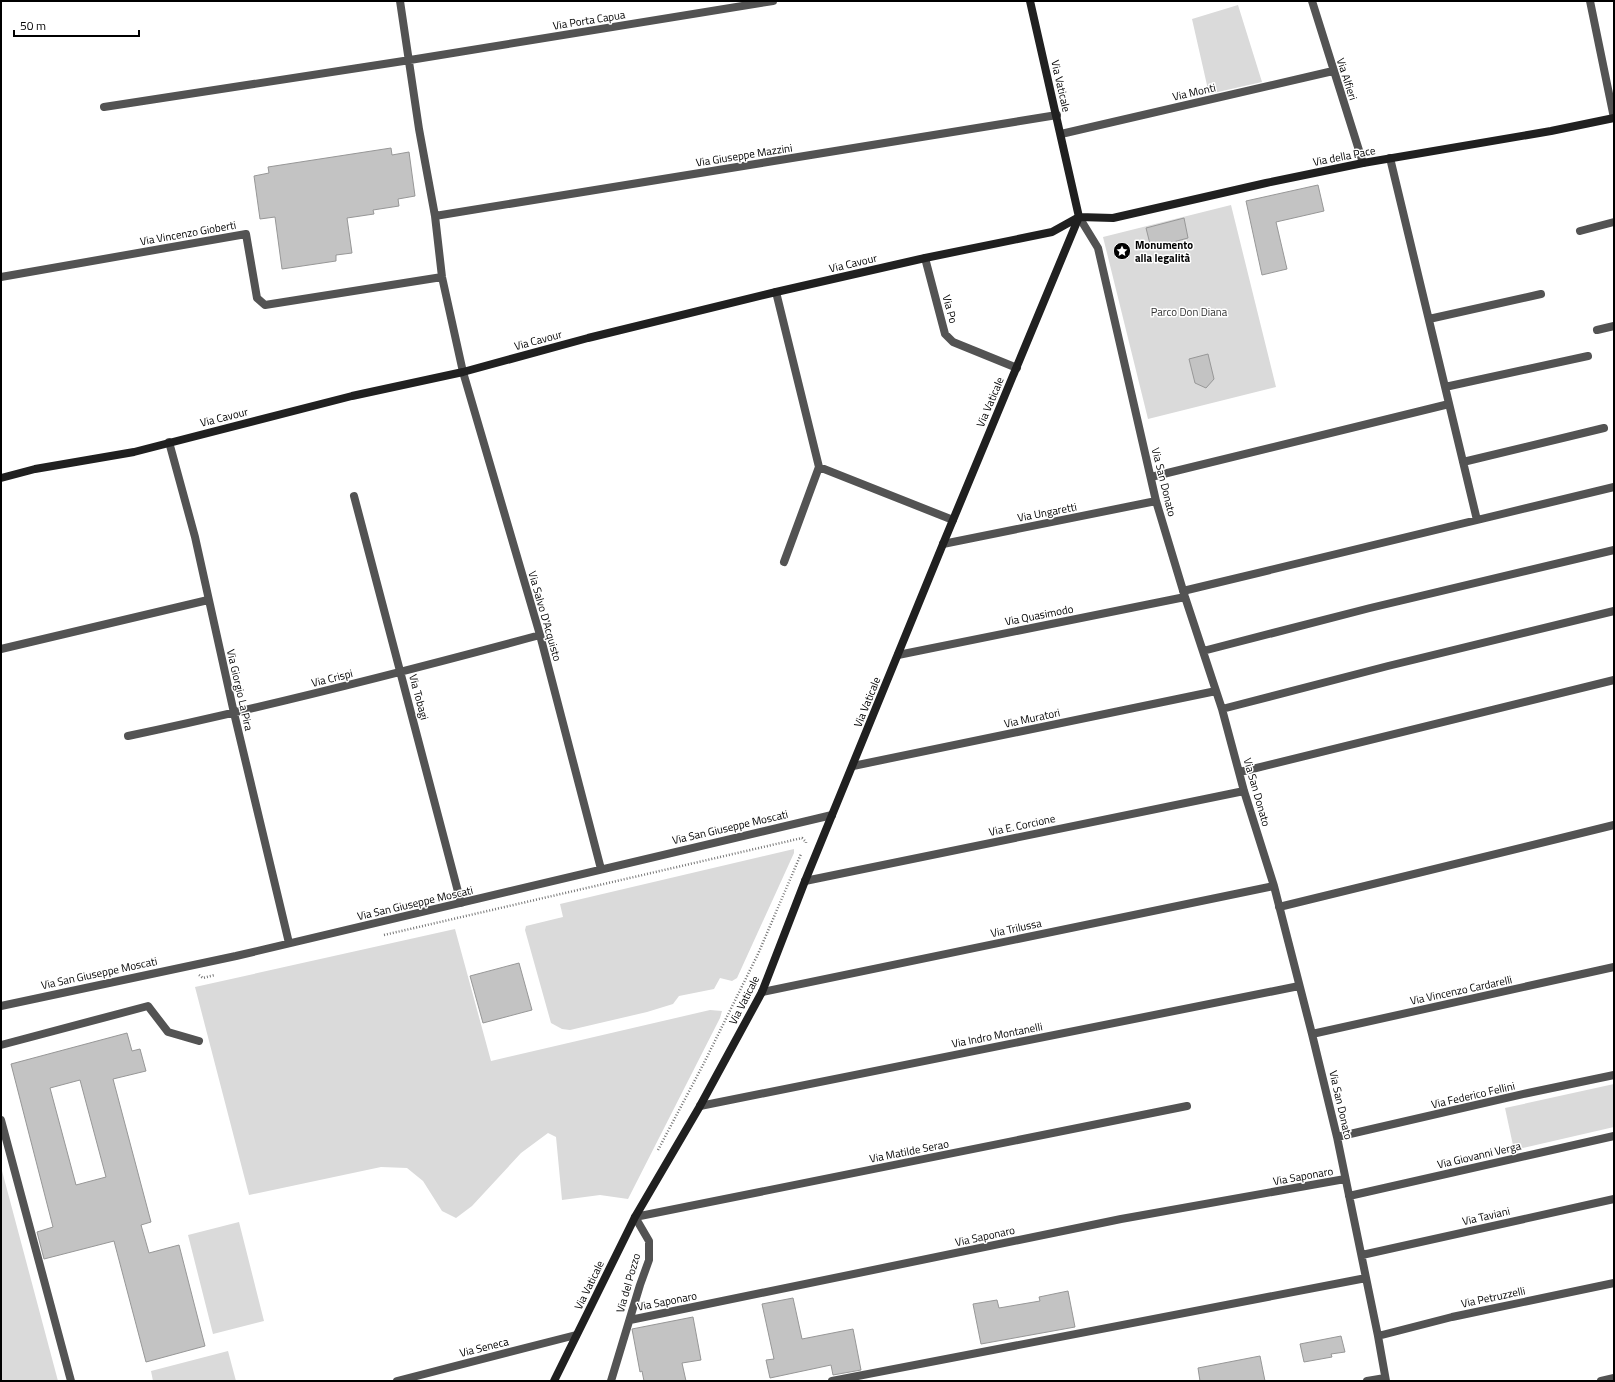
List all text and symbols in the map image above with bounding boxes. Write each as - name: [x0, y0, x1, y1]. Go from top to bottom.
- street label: Via Porta Capua: [552, 6, 627, 34]
- scale bar: [14, 12, 139, 38]
- text: 50 m: [20, 16, 46, 35]
- street label: Via Alfieri: [1333, 56, 1361, 102]
- street label: Via Vaticale: [1047, 58, 1075, 114]
- street label: Via Monti: [1171, 79, 1217, 105]
- street label: Via Giuseppe Mazzini: [695, 139, 793, 171]
- street label: Via della Pace: [1311, 142, 1377, 170]
- street label: Via Vincenzo Gioberti: [139, 217, 237, 249]
- place label: Monumento alla legalità: [1135, 237, 1193, 266]
- place icon: Monumento alla legalità: [1112, 241, 1132, 261]
- street label: Via Cavour: [827, 250, 879, 276]
- street label: Via Po: [939, 293, 962, 325]
- park label: Parco Don Diana: [1151, 304, 1228, 320]
- street label: Via Cavour: [512, 326, 564, 354]
- street label: Via Vaticale: [972, 374, 1008, 430]
- street label: Via Cavour: [198, 403, 250, 431]
- street label: Via San Donato: [1148, 446, 1180, 518]
- street label: Via Ungaretti: [1016, 498, 1078, 526]
- street label: Via Salvo D'Acquisto: [524, 569, 566, 663]
- street label: Via Quasimodo: [1003, 600, 1075, 629]
- street label: Via Giorgio La Pira: [223, 648, 257, 733]
- street label: Via Crispi: [310, 665, 354, 691]
- street label: Via Tobagi: [405, 672, 433, 722]
- street label: Via Vaticale: [850, 674, 885, 730]
- street label: Via Muratori: [1002, 704, 1062, 732]
- street label: Via San Donato: [1240, 756, 1274, 828]
- street label: Via San Giuseppe Moscati: [670, 806, 790, 848]
- street label: Via E. Corcione: [987, 810, 1057, 840]
- street label: Via San Giuseppe Moscati: [355, 882, 475, 924]
- street label: Via Trilussa: [989, 915, 1044, 941]
- street label: Via San Giuseppe Moscati: [39, 953, 159, 993]
- street label: Via Vincenzo Cardarelli: [1408, 971, 1514, 1009]
- street label: Via Vaticale: [725, 972, 763, 1027]
- street label: Via Indro Montanelli: [950, 1018, 1044, 1052]
- street label: Via San Donato: [1325, 1069, 1357, 1141]
- street label: Via Federico Fellini: [1430, 1078, 1516, 1112]
- street label: Via Matilde Serao: [868, 1135, 950, 1167]
- street label: Via Giovanni Verga: [1436, 1137, 1523, 1172]
- street label: Via Saponaro: [1272, 1163, 1334, 1189]
- street label: Via Taviani: [1461, 1203, 1511, 1229]
- street label: Via Saponaro: [954, 1222, 1017, 1250]
- street label: Via del Pozzo: [612, 1251, 644, 1315]
- street label: Via Vaticale: [570, 1257, 608, 1312]
- street label: Via Petruzzelli: [1459, 1282, 1527, 1312]
- street label: Via Saponaro: [636, 1287, 699, 1315]
- street label: Via Seneca: [458, 1333, 511, 1361]

